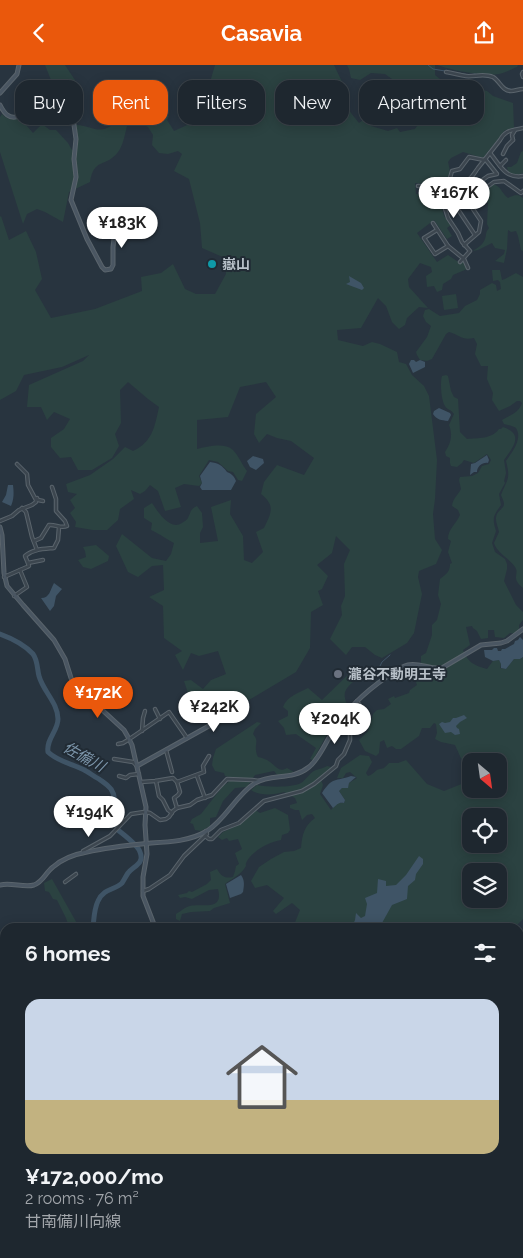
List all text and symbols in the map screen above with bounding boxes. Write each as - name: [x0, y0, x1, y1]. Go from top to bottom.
- icon: back: [25, 19, 53, 47]
- icon: share: [470, 19, 498, 47]
- text: Casavia: [221, 20, 302, 46]
- chip: Buy: [15, 80, 83, 125]
- chip: Rent: [93, 80, 168, 125]
- chip: Filters: [178, 80, 265, 125]
- chip: New: [275, 80, 349, 125]
- chip: Apartment: [359, 80, 484, 125]
- pin: ¥167K: [419, 177, 489, 219]
- text: ¥167K: [430, 183, 478, 202]
- pin: ¥183K: [87, 207, 157, 249]
- text: ¥183K: [98, 213, 146, 232]
- place label: 嶽山: [222, 256, 250, 272]
- marker: 嶽山: [206, 258, 218, 270]
- place label: 瀧谷不動明王寺: [348, 666, 446, 682]
- marker: 瀧谷不動明王寺: [332, 668, 344, 680]
- pin: ¥172K: [63, 677, 133, 719]
- text: ¥172K: [74, 683, 122, 702]
- pin: ¥242K: [179, 691, 249, 733]
- text: ¥242K: [189, 697, 239, 716]
- pin: ¥204K: [300, 703, 370, 745]
- text: ¥204K: [310, 709, 360, 728]
- water label: 佐備川: [60, 738, 110, 777]
- north arrow: [462, 753, 508, 797]
- map controls: [462, 753, 507, 908]
- pin: ¥194K: [54, 795, 124, 838]
- text: ¥194K: [65, 802, 113, 821]
- button: locate: [462, 808, 507, 853]
- button: layers: [462, 863, 507, 908]
- icon: filters: [471, 939, 499, 967]
- text: 6 homes: [25, 941, 111, 966]
- icon: home: [217, 1032, 307, 1122]
- text: ¥172,000/mo: [25, 1164, 164, 1189]
- text: 2 rooms · 76 m²: [25, 1189, 139, 1208]
- text: 甘南備川向線: [25, 1212, 121, 1231]

